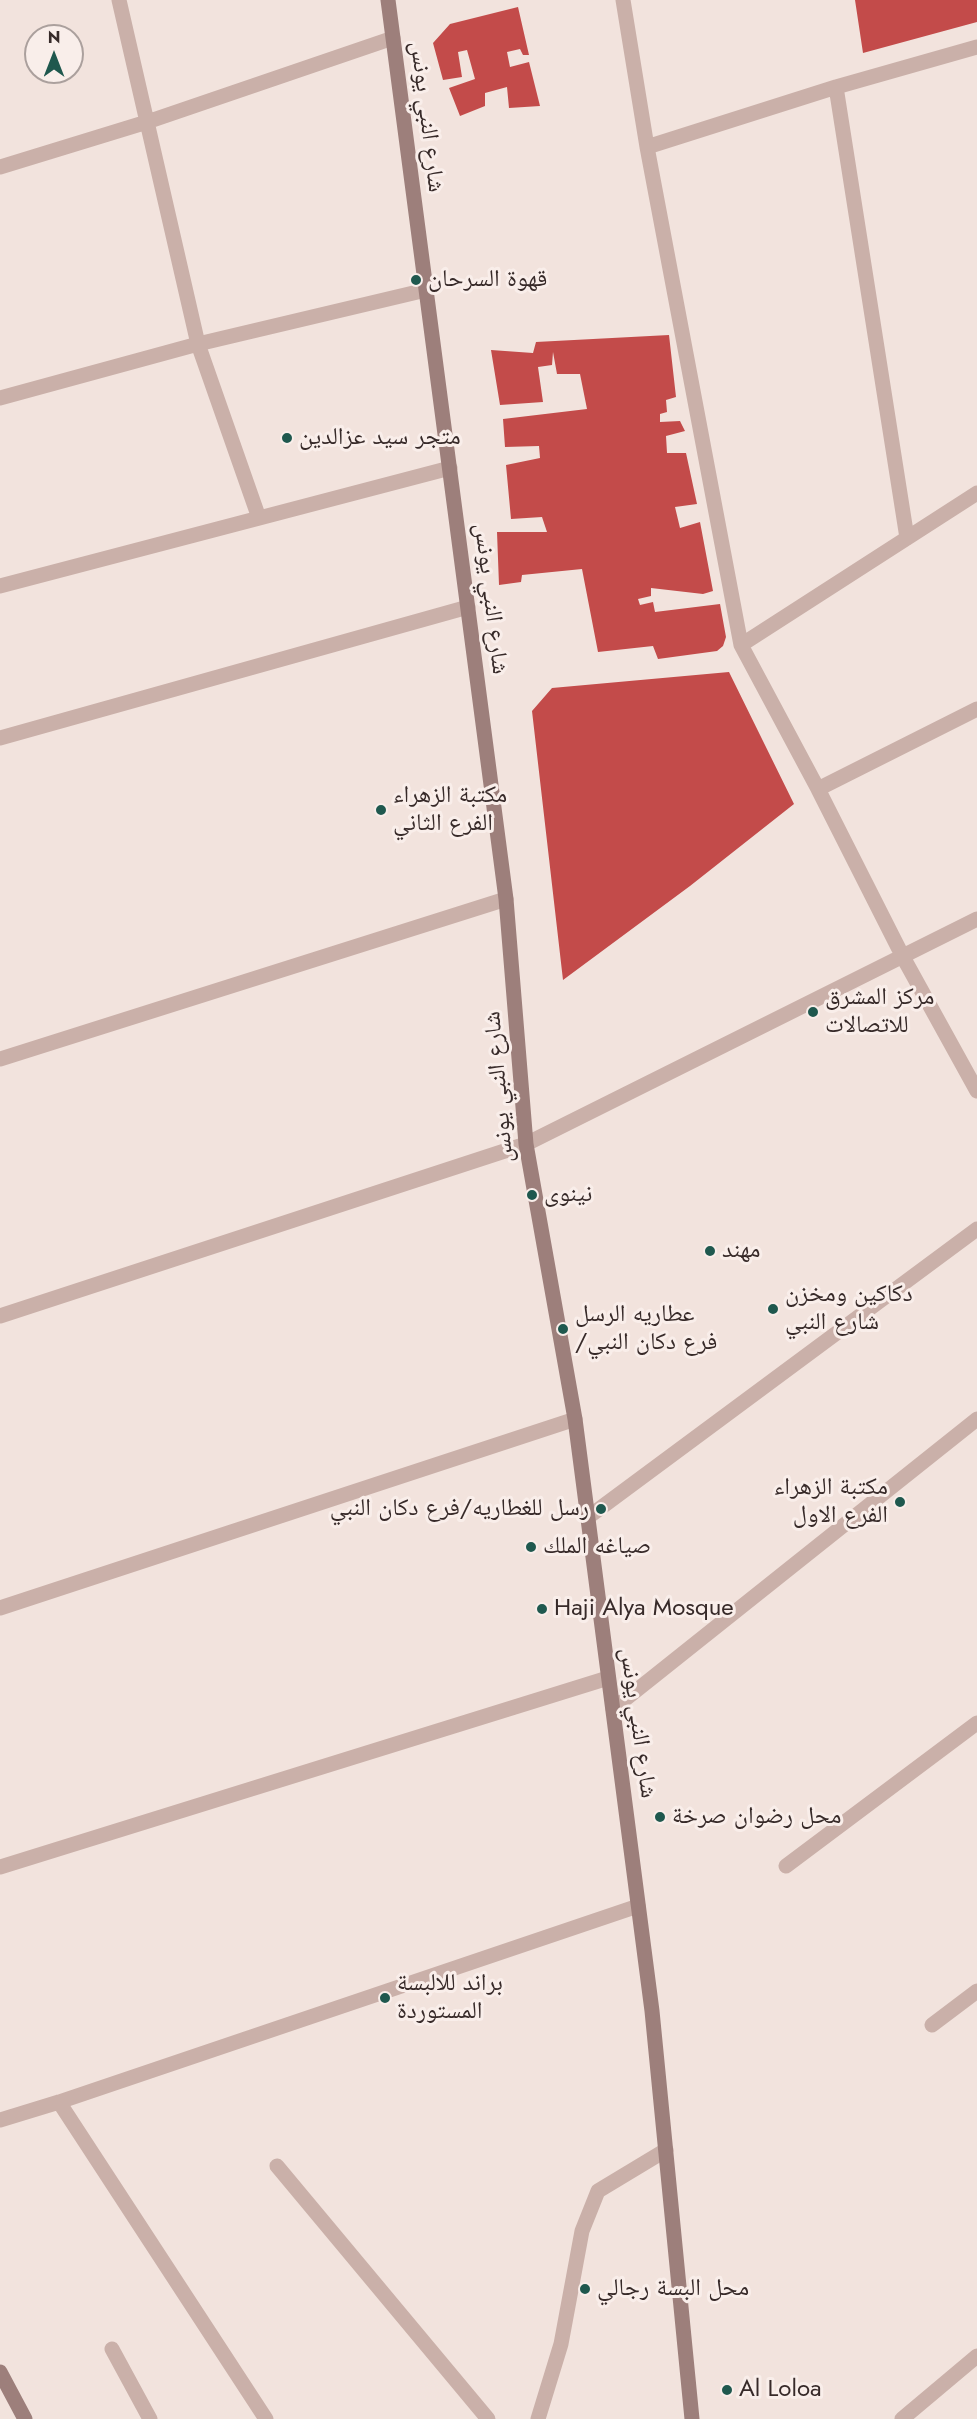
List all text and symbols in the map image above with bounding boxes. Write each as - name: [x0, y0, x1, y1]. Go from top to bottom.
- north arrow: [24, 24, 84, 84]
- text: N: [48, 26, 60, 49]
- street label: شارع النبي يونس: [402, 40, 450, 194]
- place label: قهوة السرحان: [428, 266, 547, 294]
- marker: قهوة السرحان: [409, 273, 423, 287]
- place label: متجر سيد عزالدين: [299, 424, 461, 452]
- marker: متجر سيد عزالدين: [280, 431, 294, 445]
- street label: شارع النبي يونس: [466, 522, 514, 676]
- place label: مكتبة الزهراء الفرع الثاني: [393, 782, 507, 838]
- marker: مكتبة الزهراء الفرع الثاني: [374, 803, 388, 817]
- place label: مركز المشرق للاتصالات: [825, 984, 934, 1040]
- marker: مركز المشرق للاتصالات: [806, 1005, 820, 1019]
- street label: شارع النبي يونس: [479, 1010, 521, 1164]
- place label: نينوى: [544, 1181, 592, 1209]
- marker: نينوى: [525, 1188, 539, 1202]
- place label: مهند: [722, 1237, 760, 1265]
- marker: مهند: [703, 1244, 717, 1258]
- place label: دكاكين ومخزن شارع النبي: [785, 1281, 913, 1337]
- place label: عطاريه الرسل /فرع دكان النبي: [575, 1301, 717, 1357]
- marker: دكاكين ومخزن شارع النبي: [766, 1302, 780, 1316]
- marker: عطاريه الرسل /فرع دكان النبي: [556, 1322, 570, 1336]
- place label: مكتبة الزهراء الفرع الاول: [774, 1474, 888, 1530]
- place label: رسل للغطاريه/فرع دكان النبي: [330, 1495, 589, 1523]
- marker: مكتبة الزهراء الفرع الاول: [893, 1495, 907, 1509]
- marker: رسل للغطاريه/فرع دكان النبي: [594, 1502, 608, 1516]
- place label: صياغه الملك: [543, 1533, 651, 1561]
- marker: صياغه الملك: [524, 1540, 538, 1554]
- place label: Haji Alya Mosque: [554, 1595, 734, 1623]
- marker: Haji Alya Mosque: [535, 1602, 549, 1616]
- street label: شارع النبي يونس: [612, 1646, 662, 1800]
- place label: محل رضوان صرخة: [672, 1803, 841, 1831]
- marker: محل رضوان صرخة: [653, 1810, 667, 1824]
- place label: براند للالبسة المستوردة: [397, 1970, 503, 2026]
- marker: براند للالبسة المستوردة: [378, 1991, 392, 2005]
- place label: محل البسة رجالي: [597, 2275, 749, 2303]
- marker: محل البسة رجالي: [578, 2282, 592, 2296]
- place label: Al Loloa: [739, 2376, 822, 2404]
- marker: Al Loloa: [720, 2383, 734, 2397]

